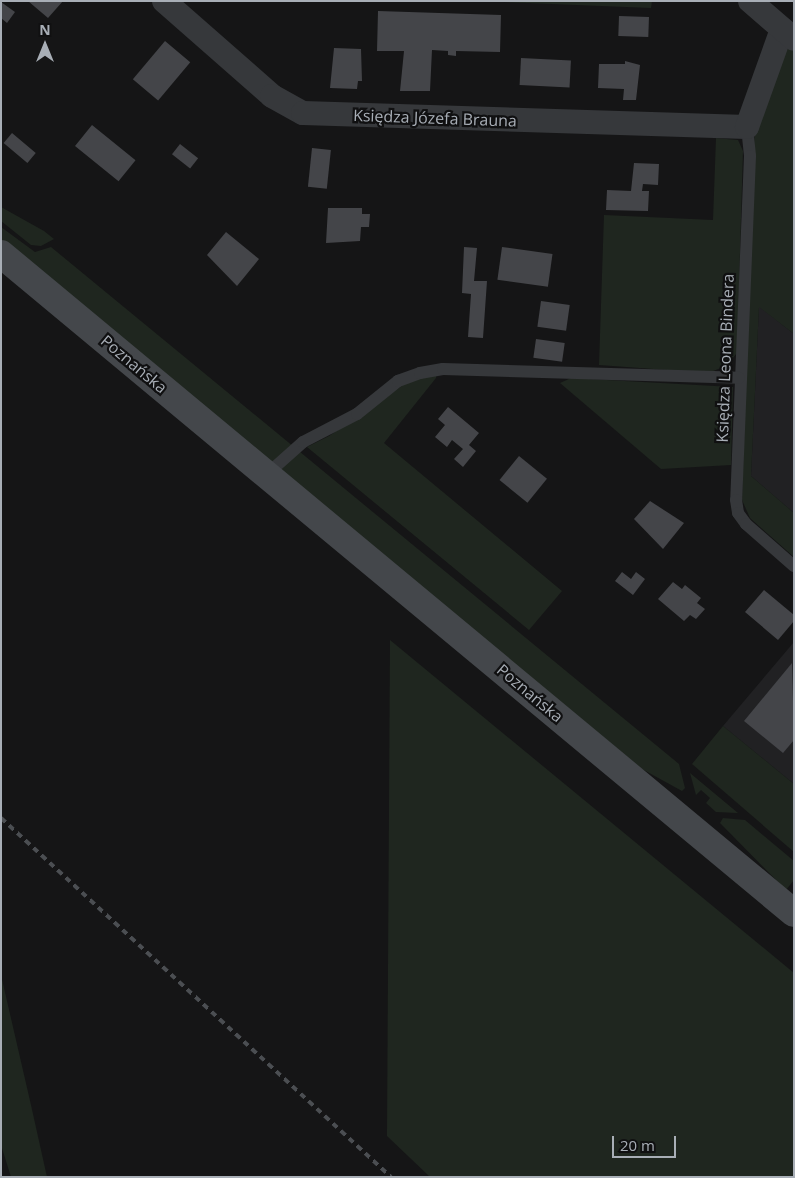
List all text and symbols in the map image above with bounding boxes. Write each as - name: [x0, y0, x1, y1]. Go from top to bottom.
- north arrow: [20, 20, 70, 70]
- text: N: [39, 20, 51, 39]
- street label: Księdza Józefa Brauna: [353, 106, 517, 130]
- street label: Księdza Leona Bindera: [712, 273, 738, 443]
- street label: Poznańska: [97, 331, 171, 397]
- street label: Poznańska: [493, 660, 567, 726]
- scale bar: [615, 1126, 679, 1158]
- text: 20 m: [620, 1135, 655, 1155]

